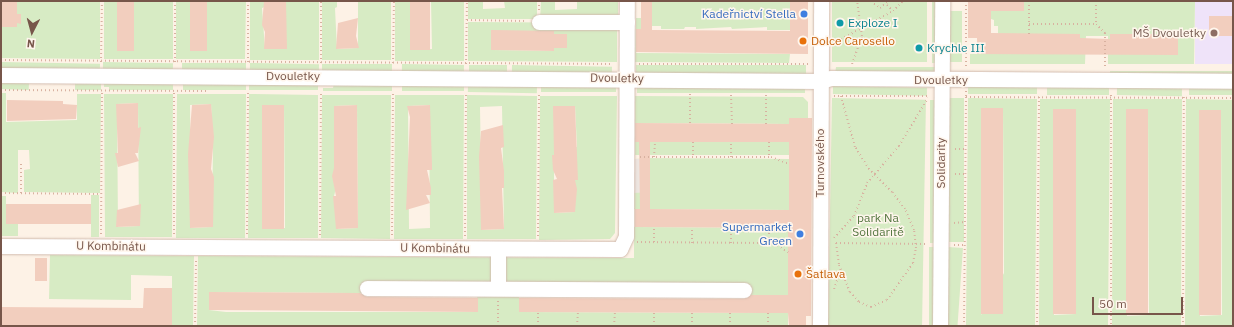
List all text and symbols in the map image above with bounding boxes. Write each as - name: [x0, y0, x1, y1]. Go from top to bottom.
- place label: Kadeřnictví Stella: [702, 7, 796, 21]
- marker: Kadeřnictví Stella: [799, 9, 809, 19]
- north arrow: [12, 12, 52, 52]
- place label: Exploze I: [848, 16, 898, 30]
- marker: Exploze I: [835, 18, 845, 28]
- place label: MŠ Dvouletky: [1133, 26, 1206, 40]
- marker: MŠ Dvouletky: [1209, 28, 1219, 38]
- place label: Dolce Carosello: [811, 34, 895, 48]
- marker: Dolce Carosello: [798, 36, 808, 46]
- text: N: [26, 37, 35, 51]
- place label: Krychle III: [927, 41, 985, 55]
- marker: Krychle III: [914, 43, 924, 53]
- street label: Dvouletky: [266, 69, 320, 83]
- street label: Dvouletky: [590, 70, 644, 86]
- street label: Dvouletky: [914, 73, 968, 87]
- street label: Turnovského: [813, 129, 827, 197]
- street label: Solidarity: [934, 138, 948, 188]
- park label: park Na Solidaritě: [852, 211, 904, 239]
- place label: Supermarket Green: [722, 220, 792, 248]
- marker: Supermarket Green: [795, 229, 805, 239]
- street label: U Kombinátu: [76, 238, 146, 254]
- street label: U Kombinátu: [400, 240, 470, 256]
- place label: Šatlava: [806, 267, 845, 281]
- marker: Šatlava: [793, 269, 803, 279]
- scale bar: [1094, 289, 1185, 315]
- text: 50 m: [1099, 296, 1127, 311]

